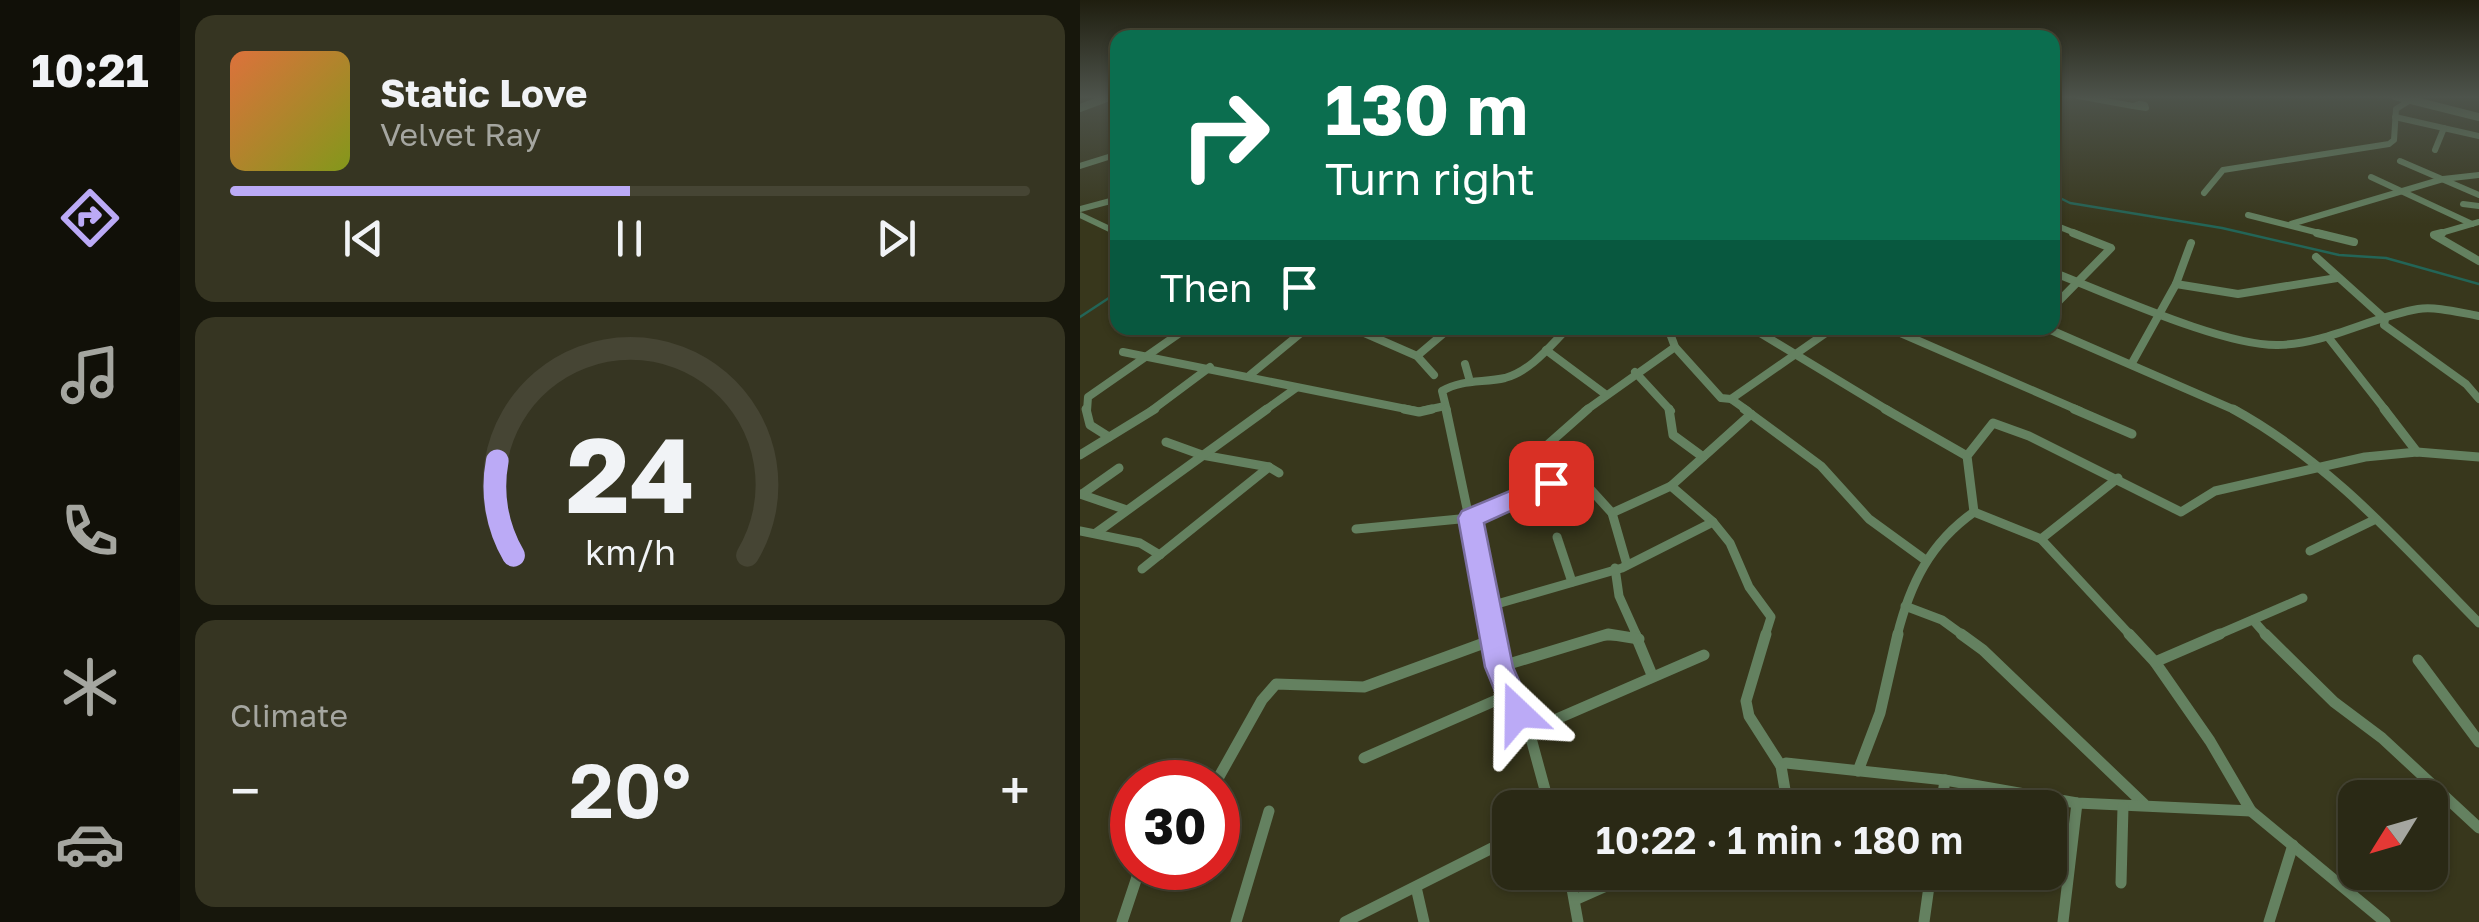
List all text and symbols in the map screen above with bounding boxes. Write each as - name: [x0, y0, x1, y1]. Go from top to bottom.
- text: 10:21: [31, 43, 149, 97]
- text: 130 m: [1325, 66, 1528, 150]
- text: Static Love: [380, 70, 587, 115]
- icon: right: [1160, 70, 1290, 200]
- text: Velvet Ray: [380, 115, 541, 153]
- text: Turn right: [1325, 151, 1535, 205]
- icon: directions: [55, 183, 125, 253]
- icon: previous: [336, 211, 391, 266]
- icon: pause: [602, 211, 657, 266]
- icon: next: [869, 211, 924, 266]
- icon: arrive: [1272, 260, 1327, 315]
- text: Then: [1160, 265, 1252, 310]
- icon: music: [55, 340, 125, 410]
- text: 24: [566, 411, 694, 536]
- pin: [1509, 441, 1594, 526]
- icon: arrive: [1524, 456, 1579, 511]
- icon: phone: [55, 496, 125, 566]
- text: km/h: [585, 530, 675, 573]
- icon: climate: [55, 652, 125, 722]
- position arrow: [1466, 661, 1570, 765]
- text: Climate: [230, 696, 348, 734]
- text: 20°: [569, 744, 691, 835]
- text: −: [230, 757, 260, 823]
- text: +: [1000, 757, 1030, 823]
- speed limit sign: 30: [1110, 760, 1240, 890]
- north arrow: [2338, 780, 2448, 890]
- map controls: [2338, 780, 2448, 890]
- icon: car: [55, 809, 125, 879]
- text: 10:22 · 1 min · 180 m: [1596, 817, 1963, 862]

